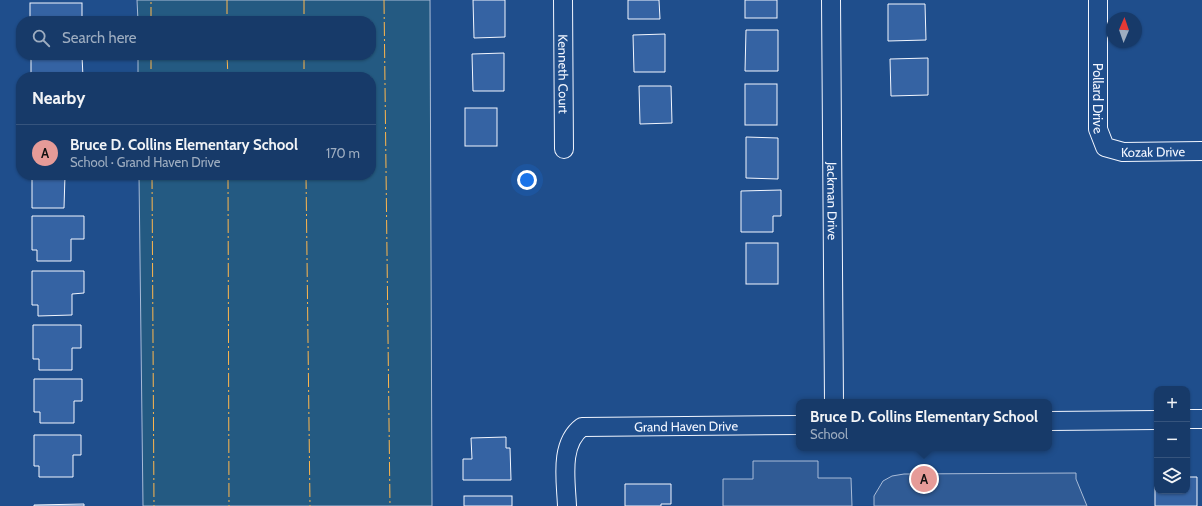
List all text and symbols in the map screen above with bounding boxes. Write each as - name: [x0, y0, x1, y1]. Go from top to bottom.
- north arrow: [1106, 12, 1142, 48]
- search box: [16, 16, 376, 60]
- icon: search: [30, 27, 52, 49]
- text: Search here: [62, 29, 137, 47]
- street label: Kenneth Court: [555, 34, 572, 114]
- street label: Pollard Drive: [1090, 63, 1107, 136]
- text: Nearby: [32, 88, 85, 108]
- text: Bruce D. Collins Elementary School: [70, 136, 298, 154]
- street label: Kozak Drive: [1121, 143, 1186, 160]
- text: A: [41, 145, 49, 161]
- text: 170 m: [326, 145, 360, 161]
- text: School · Grand Haven Drive: [70, 154, 221, 170]
- street label: Jackman Drive: [824, 161, 841, 241]
- your location: [517, 170, 537, 190]
- map controls: [1154, 386, 1190, 494]
- button: +: [1154, 386, 1190, 422]
- popup: [796, 399, 1052, 451]
- text: Bruce D. Collins Elementary School: [810, 408, 1038, 426]
- street label: Grand Haven Drive: [634, 418, 738, 435]
- button: −: [1154, 422, 1190, 458]
- text: School: [810, 426, 848, 442]
- button: layers: [1154, 458, 1190, 494]
- pin: A: [911, 464, 937, 494]

